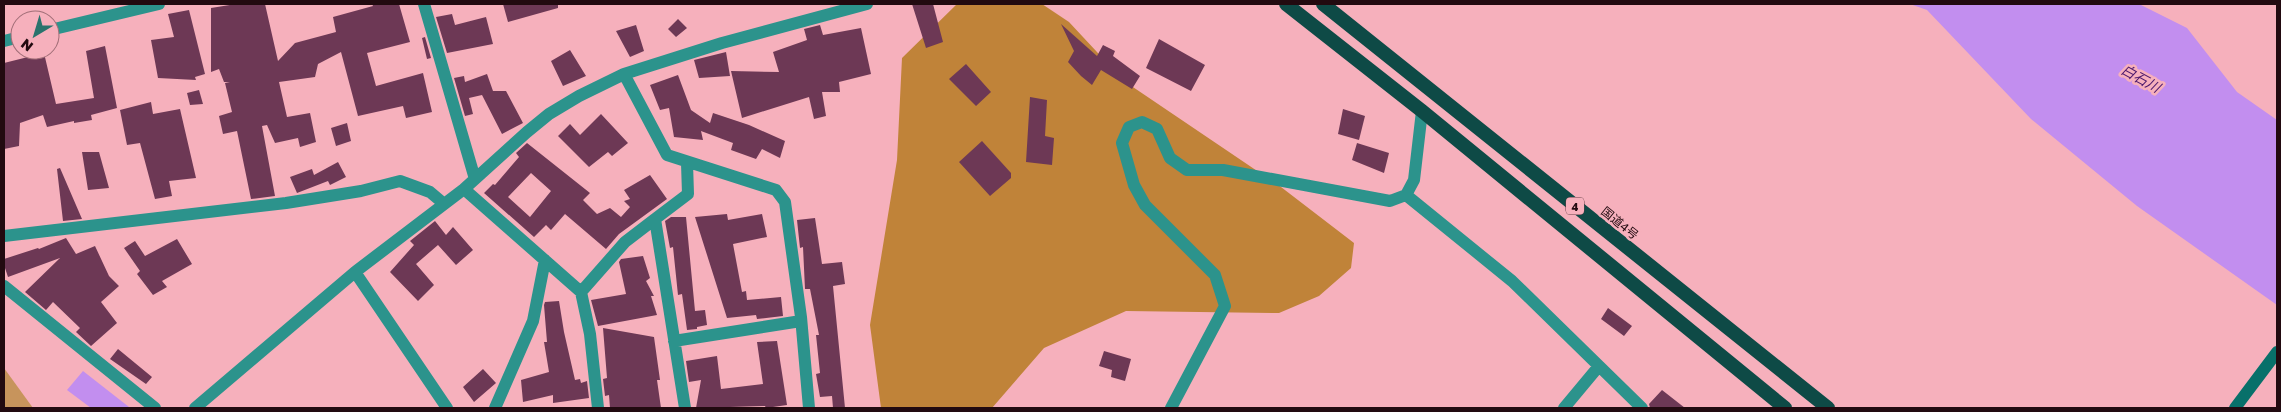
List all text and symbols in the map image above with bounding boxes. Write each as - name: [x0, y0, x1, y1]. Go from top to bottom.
- north arrow: [10, 10, 60, 60]
- text: N: [17, 36, 36, 56]
- water label: 白石川: [2119, 60, 2165, 97]
- road number: 4: [1566, 198, 1584, 215]
- street label: 国道4号: [1598, 204, 1642, 242]

